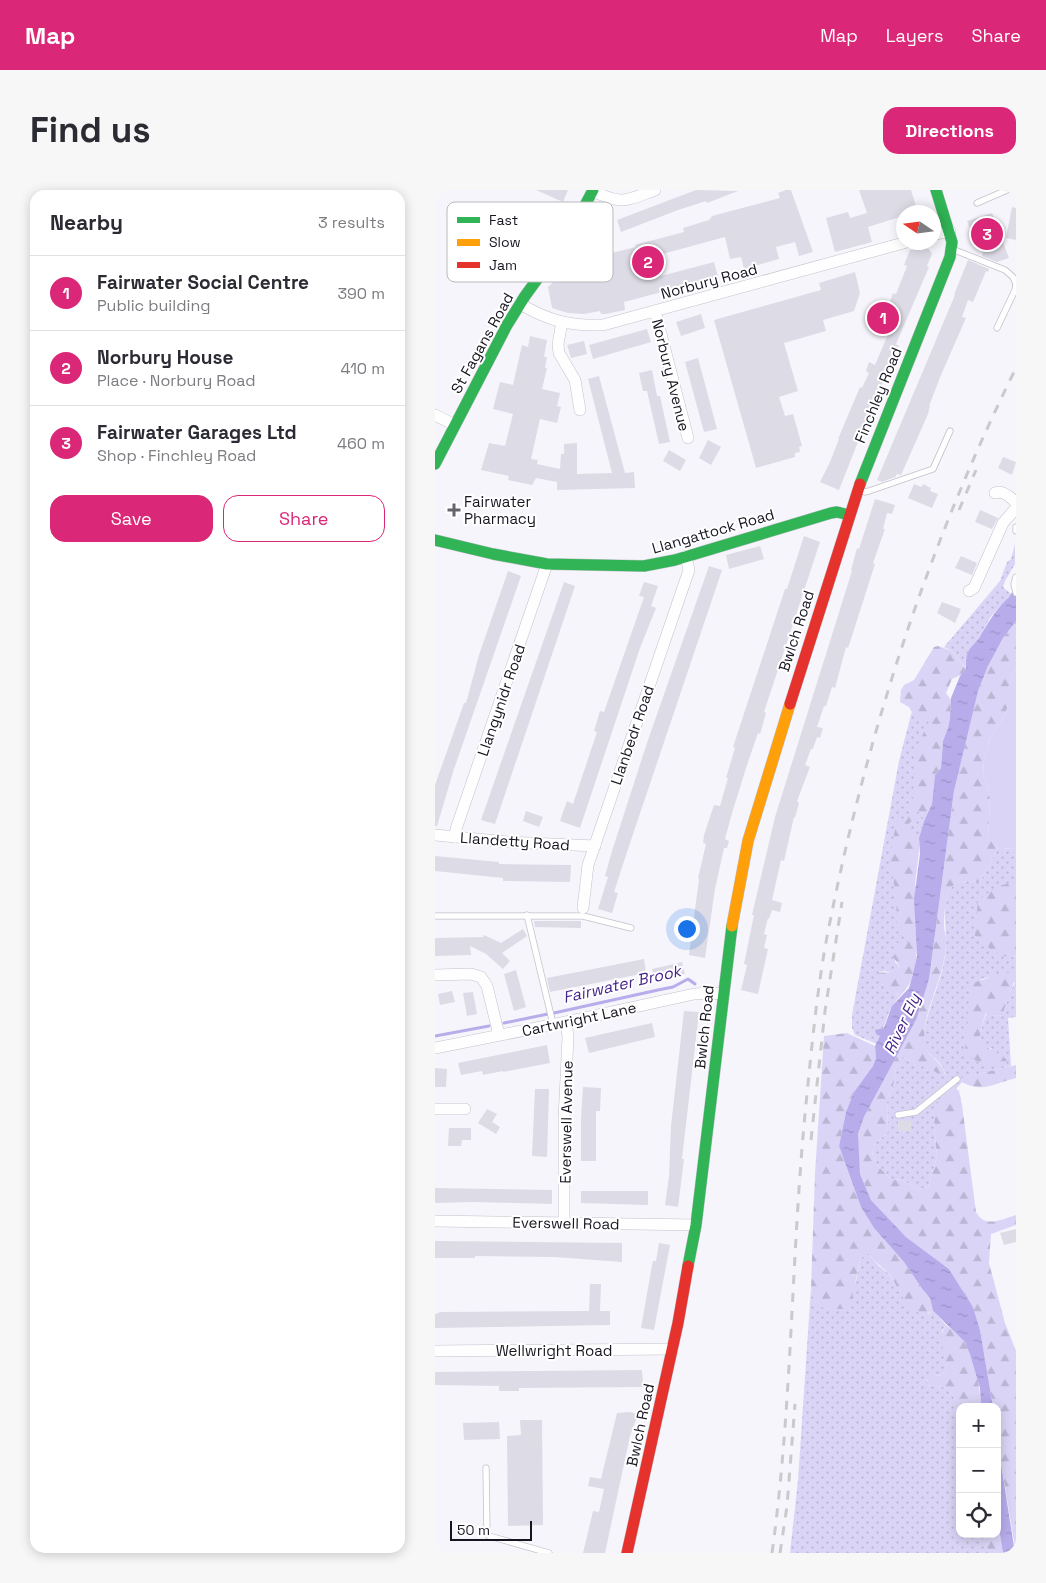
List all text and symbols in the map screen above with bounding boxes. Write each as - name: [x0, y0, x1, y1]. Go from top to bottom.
- text: Map: [25, 20, 75, 51]
- text: Map: [820, 24, 858, 47]
- text: Layers: [886, 24, 943, 47]
- text: Share: [971, 24, 1021, 47]
- button: Directions: [883, 107, 1016, 154]
- text: Find us: [30, 108, 151, 152]
- legend: [447, 202, 613, 282]
- north arrow: [896, 205, 941, 250]
- text: Nearby: [50, 209, 123, 236]
- text: Fast: [489, 211, 518, 229]
- text: 3 results: [318, 212, 385, 233]
- pin: 3: [971, 215, 1003, 253]
- text: Slow: [489, 233, 521, 251]
- pin: 2: [632, 243, 664, 281]
- text: Jam: [489, 256, 517, 274]
- street label: Norbury Road: [659, 259, 759, 303]
- text: Fairwater Social Centre: [97, 270, 309, 295]
- text: 1: [62, 283, 70, 304]
- text: 390 m: [337, 283, 385, 304]
- street label: St Fagans Road: [446, 289, 518, 397]
- text: Public building: [97, 295, 210, 316]
- pin: 1: [867, 299, 899, 337]
- street label: Norbury Avenue: [648, 317, 694, 433]
- street label: Finchley Road: [850, 344, 906, 446]
- text: Norbury House: [97, 345, 233, 370]
- text: 2: [61, 358, 71, 379]
- text: 410 m: [341, 358, 385, 379]
- text: Place · Norbury Road: [97, 370, 256, 391]
- text: Fairwater Garages Ltd: [97, 420, 297, 445]
- text: 3: [61, 433, 71, 454]
- text: 460 m: [337, 433, 385, 454]
- text: Shop · Finchley Road: [97, 445, 256, 466]
- place label: Fairwater Pharmacy: [464, 492, 536, 528]
- button: Save: [50, 495, 213, 542]
- button: Share: [223, 495, 385, 542]
- marker: Fairwater Pharmacy: [448, 504, 460, 516]
- street label: Llangattock Road: [650, 504, 776, 558]
- street label: Bwlch Road: [774, 588, 818, 674]
- street label: Llangynidr Road: [473, 641, 529, 759]
- street label: Llanbedr Road: [606, 683, 658, 787]
- street label: Llandetty Road: [460, 828, 570, 854]
- your location: [674, 916, 700, 942]
- water label: Fairwater Brook: [561, 960, 685, 1008]
- street label: Bwlch Road: [690, 984, 718, 1070]
- water label: River Ely: [879, 989, 926, 1058]
- street label: Cartwright Lane: [520, 998, 638, 1040]
- street label: Everswell Avenue: [555, 1060, 577, 1184]
- street label: Everswell Road: [512, 1213, 620, 1233]
- street label: Wellwright Road: [496, 1341, 612, 1360]
- street label: Bwlch Road: [622, 1382, 658, 1468]
- map controls: [956, 1403, 1001, 1538]
- button: +: [956, 1403, 1001, 1448]
- button: −: [956, 1448, 1001, 1493]
- button: locate: [956, 1493, 1001, 1538]
- scale bar: [450, 1518, 533, 1541]
- text: 50 m: [457, 1521, 490, 1539]

